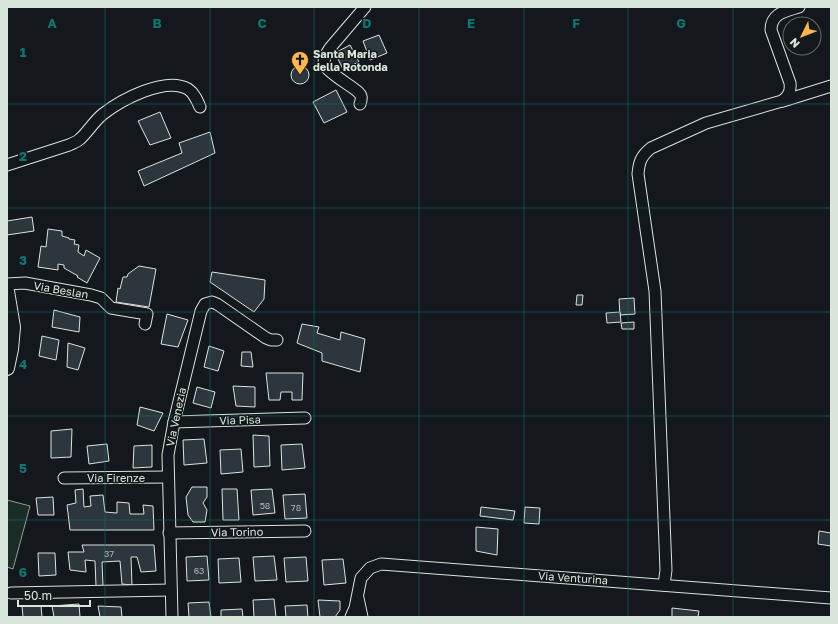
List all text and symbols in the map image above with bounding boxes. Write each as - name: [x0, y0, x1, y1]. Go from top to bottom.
- text: A: [47, 15, 57, 31]
- text: B: [152, 15, 162, 31]
- text: C: [257, 15, 267, 31]
- text: D: [362, 15, 372, 31]
- text: E: [467, 15, 475, 31]
- text: F: [572, 15, 580, 31]
- text: G: [676, 15, 686, 31]
- north arrow: [782, 16, 822, 56]
- text: N: [787, 36, 802, 51]
- text: 1: [20, 44, 27, 60]
- place label: Santa Maria della Rotonda: [313, 47, 388, 73]
- church icon: Santa Maria della Rotonda: [290, 50, 310, 75]
- text: 2: [19, 148, 27, 164]
- text: 3: [19, 252, 27, 268]
- street label: Via Beslan: [33, 278, 89, 301]
- text: 4: [19, 356, 27, 372]
- street label: Via Venezia: [163, 386, 188, 448]
- street label: Via Pisa: [219, 412, 261, 427]
- text: 5: [19, 460, 27, 476]
- street label: Via Firenze: [87, 471, 145, 484]
- house number: 58: [260, 500, 270, 511]
- house number: 78: [291, 502, 301, 513]
- street label: Via Torino: [211, 525, 264, 538]
- house number: 37: [104, 548, 114, 559]
- text: 6: [19, 564, 27, 580]
- house number: 63: [194, 565, 204, 576]
- street label: Via Venturina: [538, 569, 609, 586]
- scale bar: [18, 582, 90, 608]
- text: 50 m: [24, 588, 52, 603]

